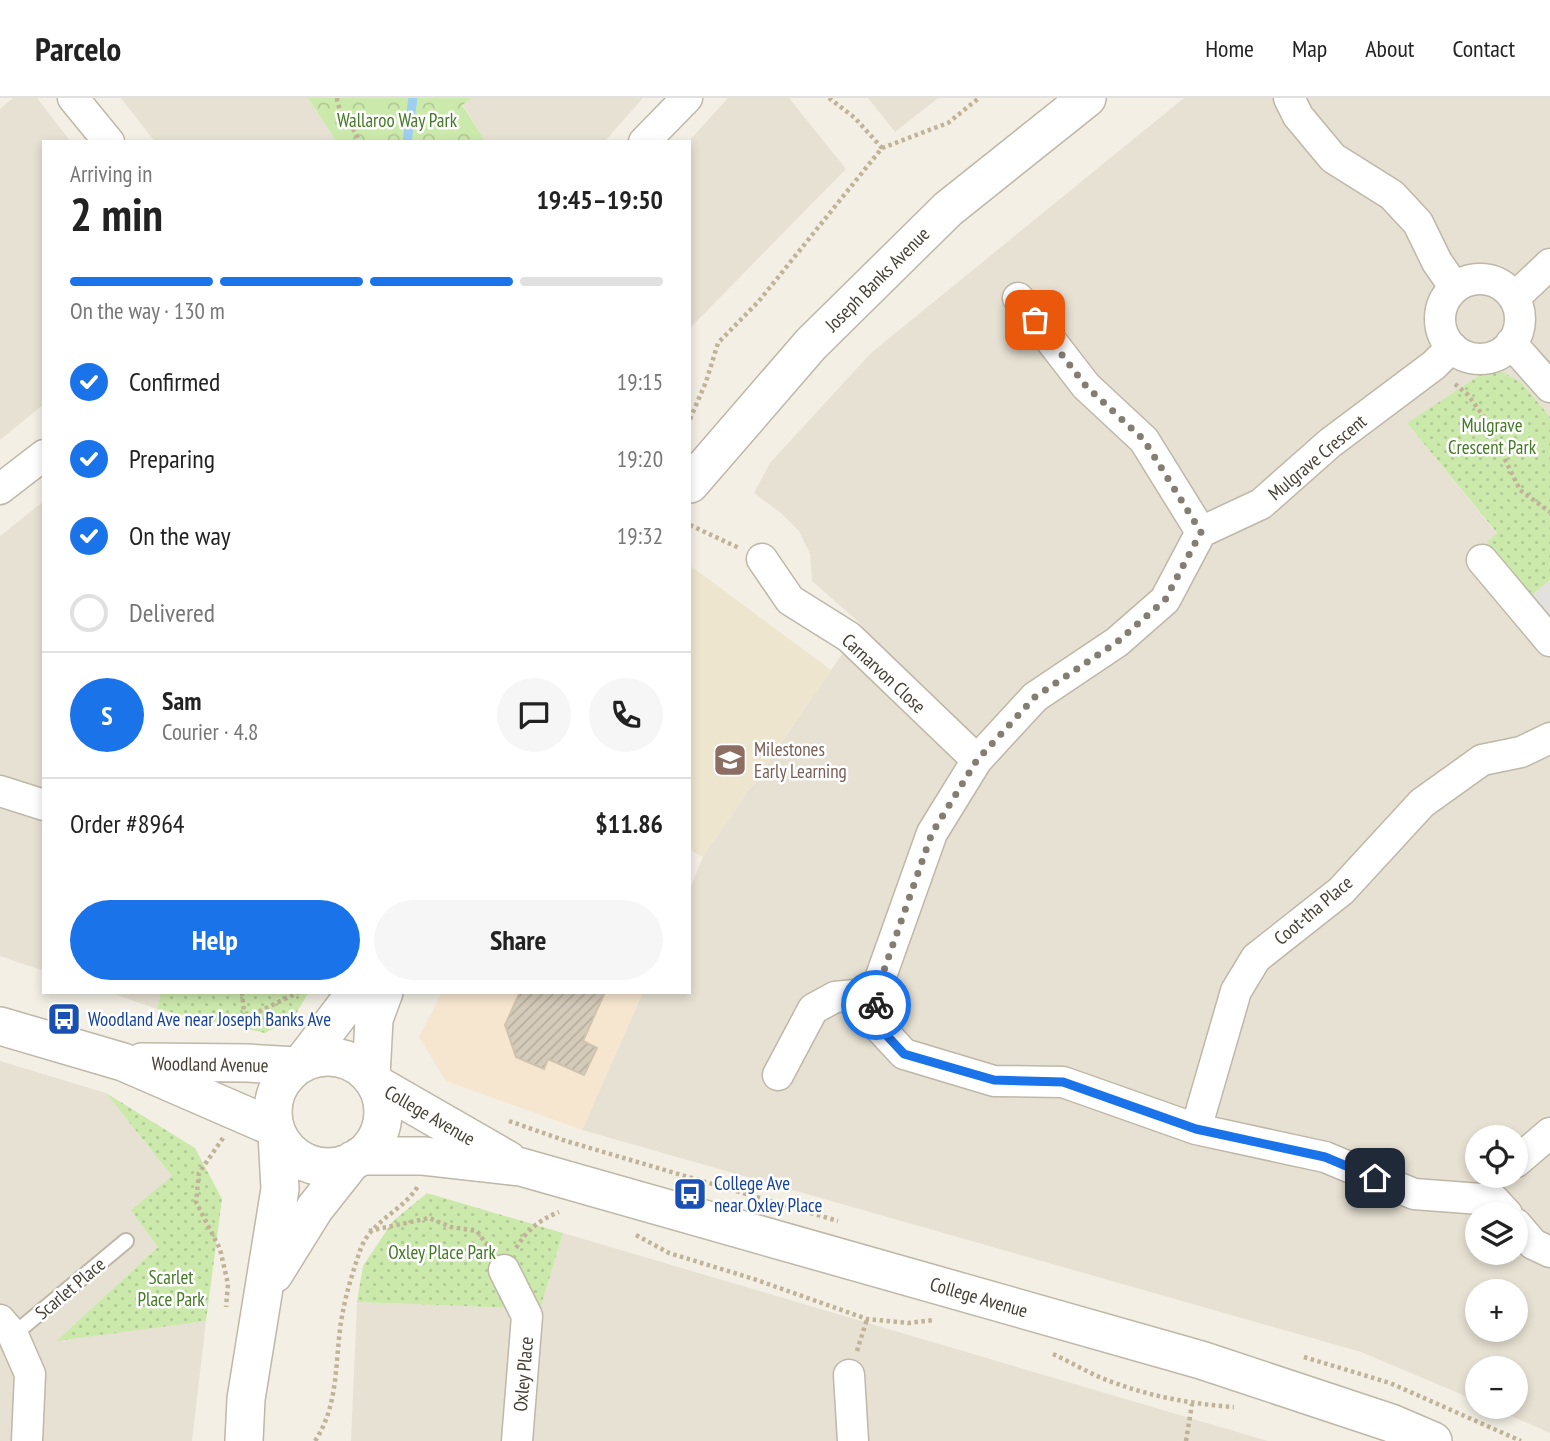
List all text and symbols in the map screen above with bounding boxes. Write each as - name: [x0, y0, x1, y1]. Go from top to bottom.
- text: Parcelo: [35, 27, 121, 70]
- text: Home: [1205, 33, 1254, 64]
- text: Map: [1292, 33, 1327, 64]
- text: About: [1365, 33, 1414, 64]
- text: Contact: [1452, 33, 1515, 64]
- park label: Wallaroo Way Park: [337, 108, 458, 132]
- text: Arriving in: [70, 159, 152, 188]
- text: 19:45–19:50: [536, 183, 663, 216]
- text: 2 min: [70, 184, 163, 244]
- street label: Joseph Banks Avenue: [819, 222, 934, 337]
- pin: [1005, 290, 1065, 350]
- text: On the way · 130 m: [70, 296, 225, 325]
- icon: bag: [1016, 301, 1054, 339]
- icon: check: [70, 363, 108, 401]
- text: Confirmed: [129, 365, 220, 398]
- text: 19:15: [617, 367, 663, 396]
- street label: Mulgrave Crescent: [1263, 408, 1372, 505]
- park label: Mulgrave Crescent Park: [1448, 413, 1537, 459]
- icon: check: [70, 440, 108, 478]
- text: Preparing: [129, 442, 215, 475]
- text: 19:20: [617, 444, 663, 473]
- icon: check: [70, 517, 108, 555]
- text: On the way: [129, 519, 231, 552]
- text: 19:32: [617, 521, 663, 550]
- text: Delivered: [129, 596, 215, 629]
- street label: Carnarvon Close: [837, 628, 931, 718]
- button: chat: [497, 678, 571, 752]
- button: phone: [589, 678, 663, 752]
- text: Sam: [162, 684, 201, 717]
- text: S: [101, 699, 113, 732]
- text: Courier · 4.8: [162, 717, 258, 746]
- place label: Milestones Early Learning: [754, 737, 847, 783]
- school or university icon: Milestones Early Learning: [711, 741, 749, 779]
- text: Order #8964: [70, 807, 185, 840]
- text: $11.86: [595, 807, 663, 840]
- street label: Coot-tha Place: [1269, 870, 1357, 950]
- button: Help: [70, 900, 360, 980]
- button: Share: [374, 900, 663, 980]
- courier: [841, 970, 911, 1040]
- icon: bike: [857, 986, 895, 1024]
- bus stop icon: Woodland Ave near Joseph Banks Ave: [45, 1000, 83, 1038]
- place label: Woodland Ave near Joseph Banks Ave: [88, 1007, 331, 1031]
- street label: Woodland Avenue: [151, 1051, 269, 1077]
- street label: College Avenue: [380, 1079, 480, 1151]
- map controls: [1465, 1125, 1528, 1419]
- button: locate: [1465, 1125, 1528, 1188]
- pin: [1345, 1148, 1405, 1208]
- icon: home: [1356, 1159, 1394, 1197]
- place label: College Ave near Oxley Place: [714, 1171, 822, 1217]
- bus stop icon: College Ave near Oxley Place: [671, 1175, 709, 1213]
- button: layers: [1465, 1202, 1528, 1265]
- park label: Oxley Place Park: [388, 1240, 496, 1264]
- street label: Scarlet Place: [30, 1252, 110, 1324]
- park label: Scarlet Place Park: [137, 1265, 205, 1311]
- street label: College Avenue: [927, 1272, 1031, 1322]
- button: +: [1465, 1279, 1528, 1342]
- street label: Oxley Place: [508, 1335, 538, 1413]
- button: −: [1465, 1356, 1528, 1419]

